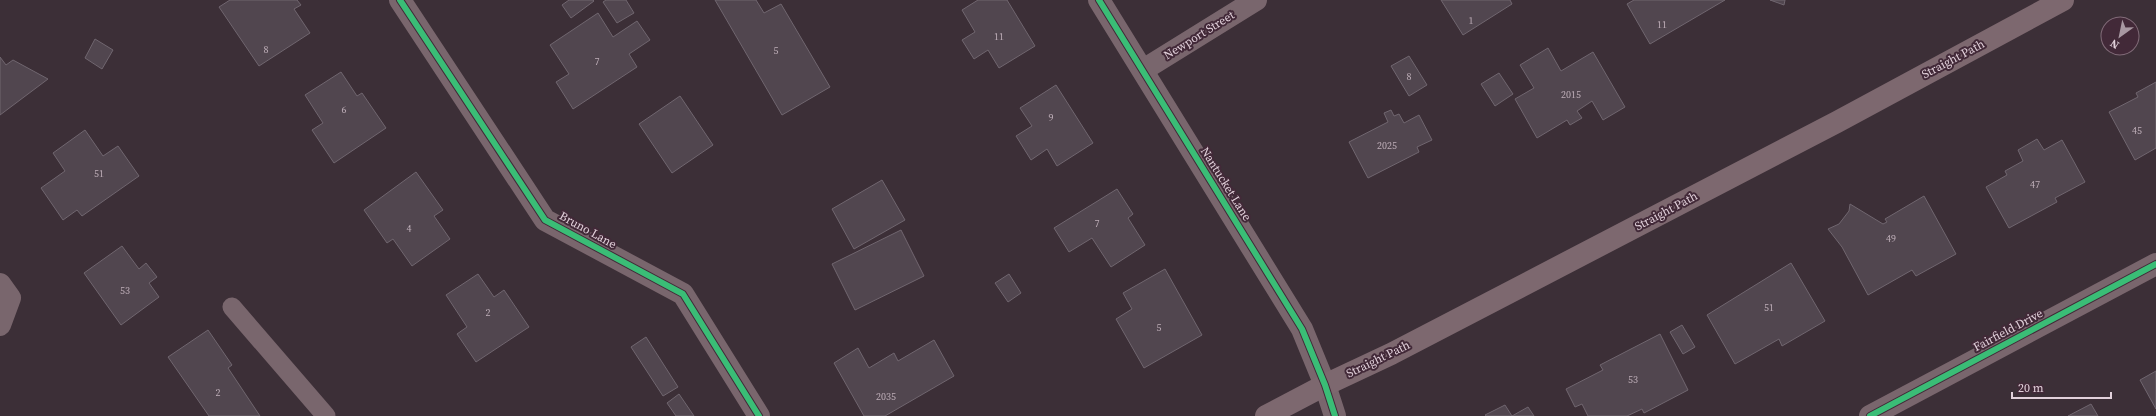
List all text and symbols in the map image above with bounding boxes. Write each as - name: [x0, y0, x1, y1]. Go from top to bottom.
- street label: Newport Street: [1161, 7, 1237, 63]
- house number: 1: [1469, 14, 1474, 27]
- north arrow: [2100, 16, 2140, 56]
- house number: 11: [1657, 18, 1667, 31]
- house number: 11: [994, 30, 1004, 43]
- text: N: [2107, 35, 2122, 52]
- street label: Straight Path: [1919, 36, 1987, 82]
- house number: 8: [264, 43, 269, 56]
- house number: 5: [774, 44, 779, 57]
- house number: 7: [595, 55, 600, 68]
- house number: 8: [1407, 70, 1412, 83]
- house number: 2015: [1561, 88, 1581, 101]
- house number: 6: [342, 103, 347, 116]
- house number: 9: [1049, 111, 1054, 124]
- house number: 45: [2132, 124, 2142, 137]
- house number: 2025: [1377, 139, 1397, 152]
- street label: Nantucket Lane: [1197, 144, 1255, 224]
- house number: 51: [94, 167, 104, 180]
- house number: 47: [2030, 178, 2040, 191]
- street label: Straight Path: [1632, 188, 1700, 234]
- street label: Bruno Lane: [557, 208, 619, 252]
- house number: 7: [1095, 217, 1100, 230]
- house number: 4: [407, 222, 412, 235]
- house number: 49: [1886, 232, 1896, 245]
- house number: 53: [120, 284, 130, 297]
- house number: 51: [1764, 301, 1774, 314]
- street label: Fairfield Drive: [1970, 305, 2046, 355]
- house number: 2: [486, 306, 491, 319]
- house number: 5: [1157, 321, 1162, 334]
- street label: Straight Path: [1344, 337, 1412, 381]
- house number: 53: [1628, 373, 1638, 386]
- scale bar: [2012, 374, 2111, 400]
- text: 20 m: [2018, 380, 2044, 396]
- house number: 2: [216, 386, 221, 399]
- house number: 2035: [876, 390, 896, 403]

